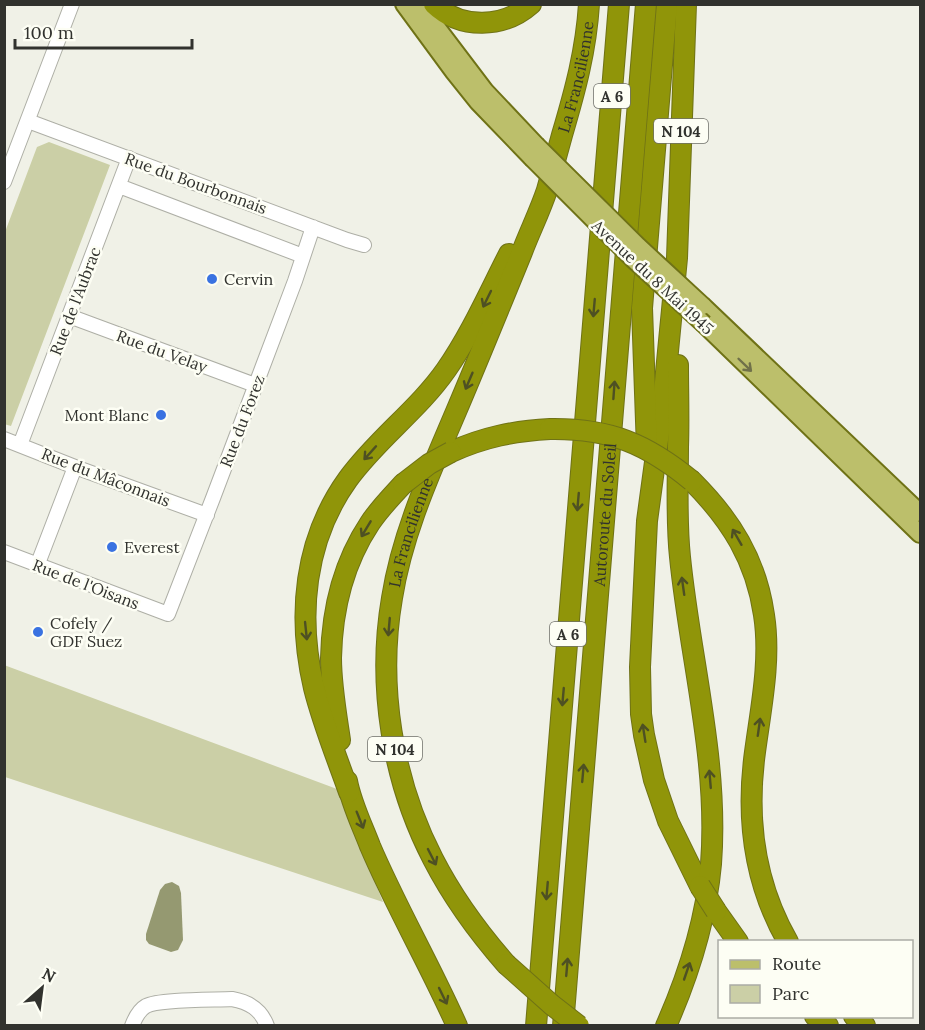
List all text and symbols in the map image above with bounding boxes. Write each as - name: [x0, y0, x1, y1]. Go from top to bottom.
- scale bar: [15, 12, 192, 50]
- street label: La Francilienne: [553, 20, 598, 135]
- text: 100 m: [24, 21, 74, 44]
- road number: A 6: [594, 84, 630, 108]
- road number: N 104: [654, 119, 708, 143]
- street label: Rue du Bourbonnais: [122, 148, 270, 218]
- street label: Avenue du 8 Mai 1945: [587, 215, 718, 339]
- street label: Rue de l'Aubrac: [45, 244, 105, 358]
- place label: Cervin: [224, 269, 273, 289]
- marker: Cervin: [205, 272, 219, 286]
- one-way arrow: [480, 289, 492, 307]
- one-way arrow: [588, 297, 599, 317]
- street label: Rue du Velay: [114, 325, 211, 377]
- one-way arrow: [738, 358, 753, 372]
- street label: Rue du Forez: [215, 372, 269, 470]
- one-way arrow: [463, 372, 474, 390]
- one-way arrow: [609, 381, 620, 401]
- place label: Mont Blanc: [64, 405, 149, 425]
- marker: Mont Blanc: [154, 408, 168, 422]
- street label: Autoroute du Soleil: [589, 442, 620, 588]
- street label: Rue du Mâconnais: [39, 443, 173, 511]
- one-way arrow: [363, 445, 377, 460]
- street label: La Francilienne: [384, 474, 437, 589]
- one-way arrow: [573, 492, 584, 512]
- one-way arrow: [360, 520, 372, 537]
- one-way arrow: [731, 529, 743, 546]
- place label: Everest: [124, 537, 180, 557]
- marker: Everest: [105, 540, 119, 554]
- street label: Rue de l'Oisans: [30, 554, 142, 614]
- one-way arrow: [678, 577, 689, 596]
- place label: Cofely / GDF Suez: [50, 613, 122, 651]
- one-way arrow: [383, 616, 394, 636]
- one-way arrow: [301, 620, 312, 640]
- road number: A 6: [550, 622, 586, 646]
- marker: Cofely / GDF Suez: [31, 625, 45, 639]
- one-way arrow: [557, 686, 568, 706]
- one-way arrow: [753, 717, 764, 737]
- one-way arrow: [639, 723, 650, 743]
- road number: N 104: [368, 737, 422, 761]
- one-way arrow: [578, 763, 589, 783]
- one-way arrow: [704, 770, 715, 790]
- one-way arrow: [355, 810, 366, 828]
- one-way arrow: [427, 847, 438, 865]
- one-way arrow: [541, 880, 552, 900]
- legend: [718, 940, 913, 1018]
- text: Route: [772, 952, 821, 975]
- north arrow: [12, 958, 72, 1018]
- one-way arrow: [562, 958, 573, 978]
- one-way arrow: [683, 962, 694, 981]
- text: N: [39, 963, 59, 986]
- text: Parc: [772, 982, 809, 1005]
- one-way arrow: [438, 986, 449, 1004]

